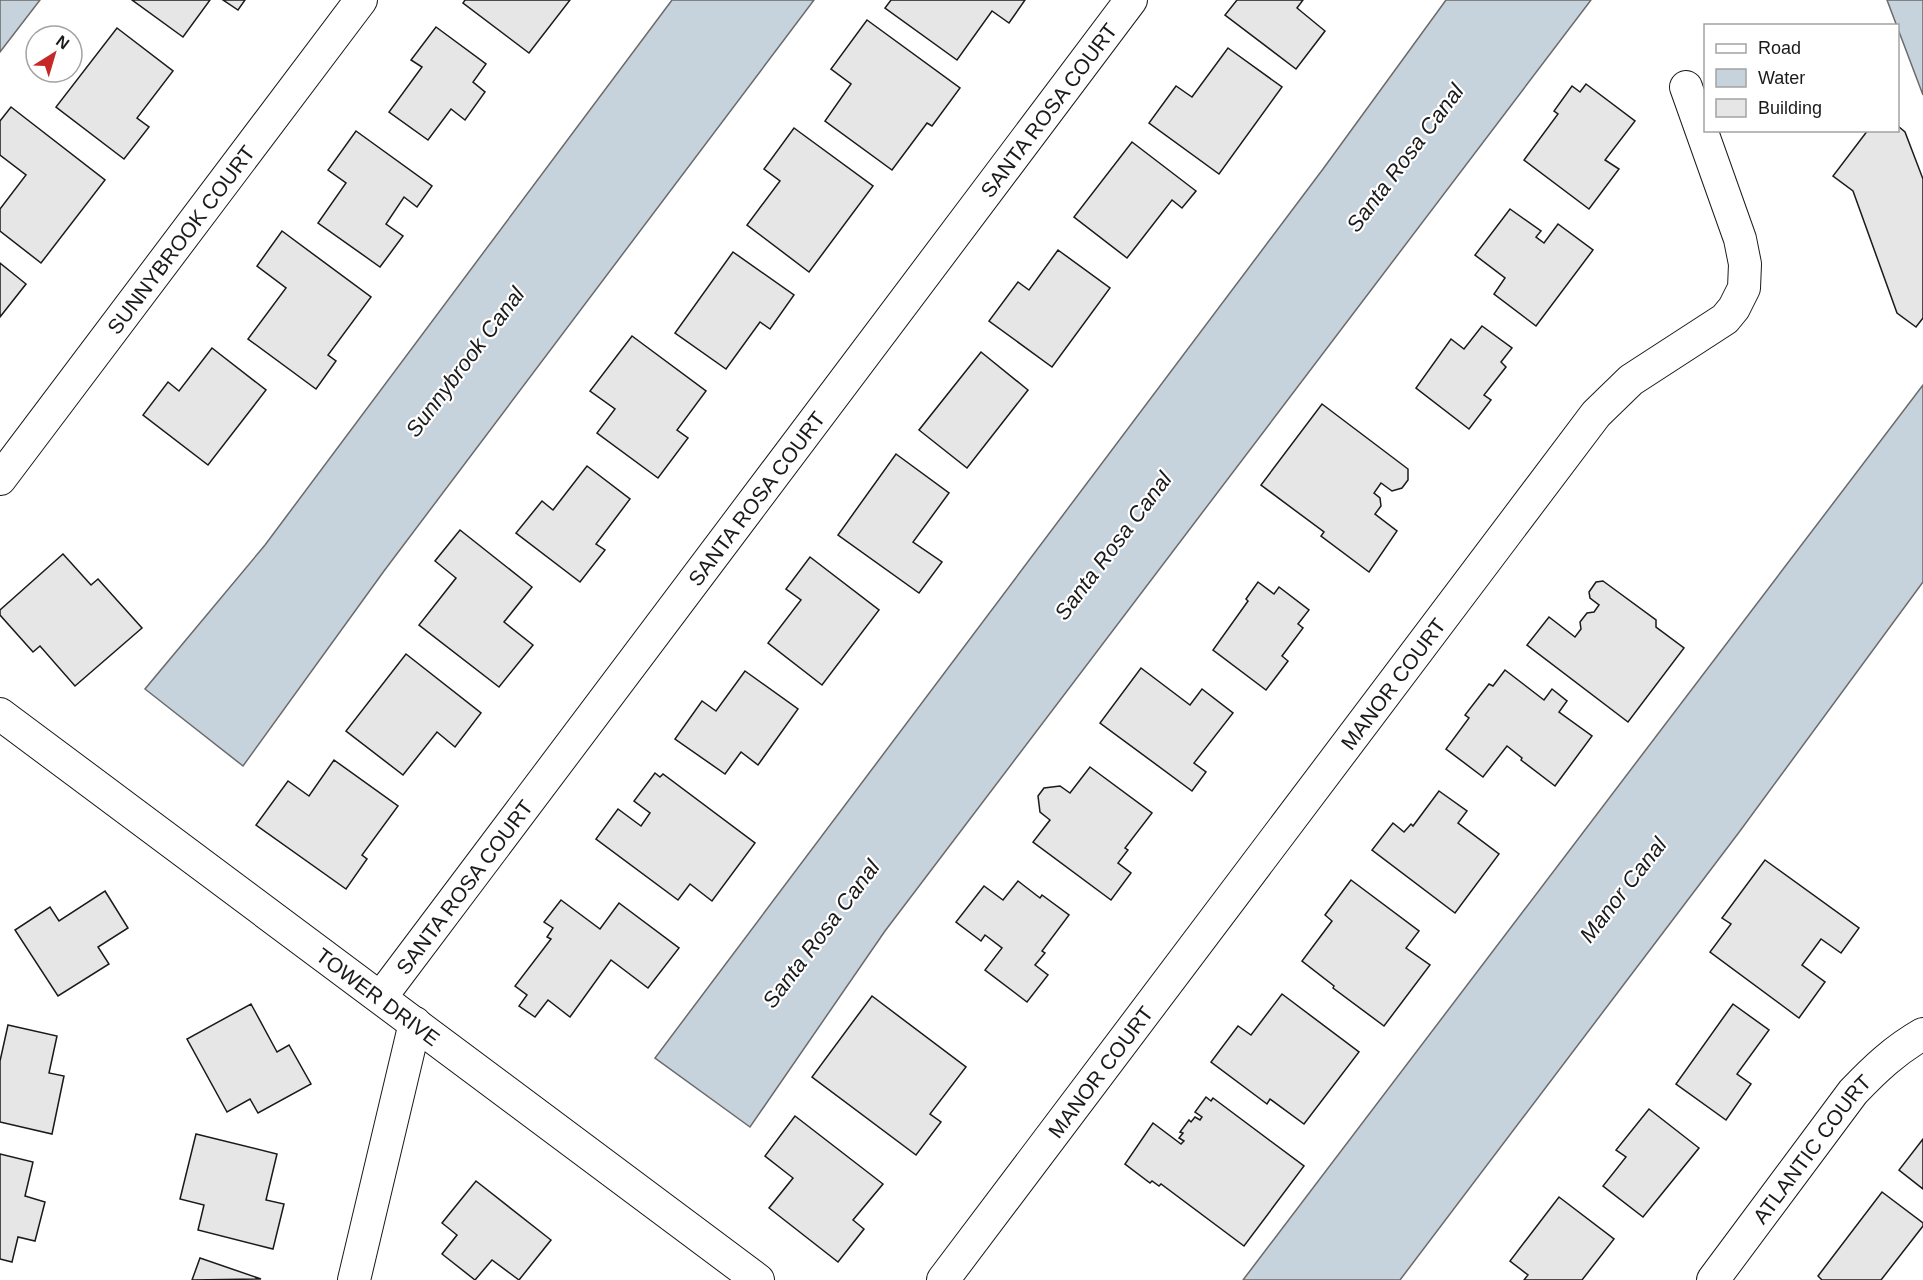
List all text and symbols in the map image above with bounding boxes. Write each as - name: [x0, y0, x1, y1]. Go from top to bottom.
- street label: SANTA ROSA COURT: [975, 18, 1121, 201]
- north arrow: [24, 24, 84, 84]
- legend: [1704, 24, 1899, 132]
- text: N: [53, 32, 72, 53]
- text: Road: [1758, 38, 1801, 58]
- text: Water: [1758, 68, 1805, 88]
- water label: Santa Rosa Canal: [1341, 78, 1469, 237]
- text: Building: [1758, 98, 1822, 118]
- street label: SUNNYBROOK COURT: [102, 141, 259, 338]
- water label: Sunnybrook Canal: [401, 281, 530, 442]
- street label: SANTA ROSA COURT: [683, 407, 829, 590]
- water label: Santa Rosa Canal: [1049, 466, 1177, 625]
- street label: MANOR COURT: [1336, 613, 1450, 754]
- street label: SANTA ROSA COURT: [391, 795, 537, 978]
- water label: Manor Canal: [1574, 832, 1672, 947]
- water label: Santa Rosa Canal: [757, 854, 885, 1013]
- street label: TOWER DRIVE: [312, 943, 444, 1050]
- street label: MANOR COURT: [1043, 1001, 1157, 1142]
- street label: ATLANTIC COURT: [1748, 1070, 1875, 1228]

